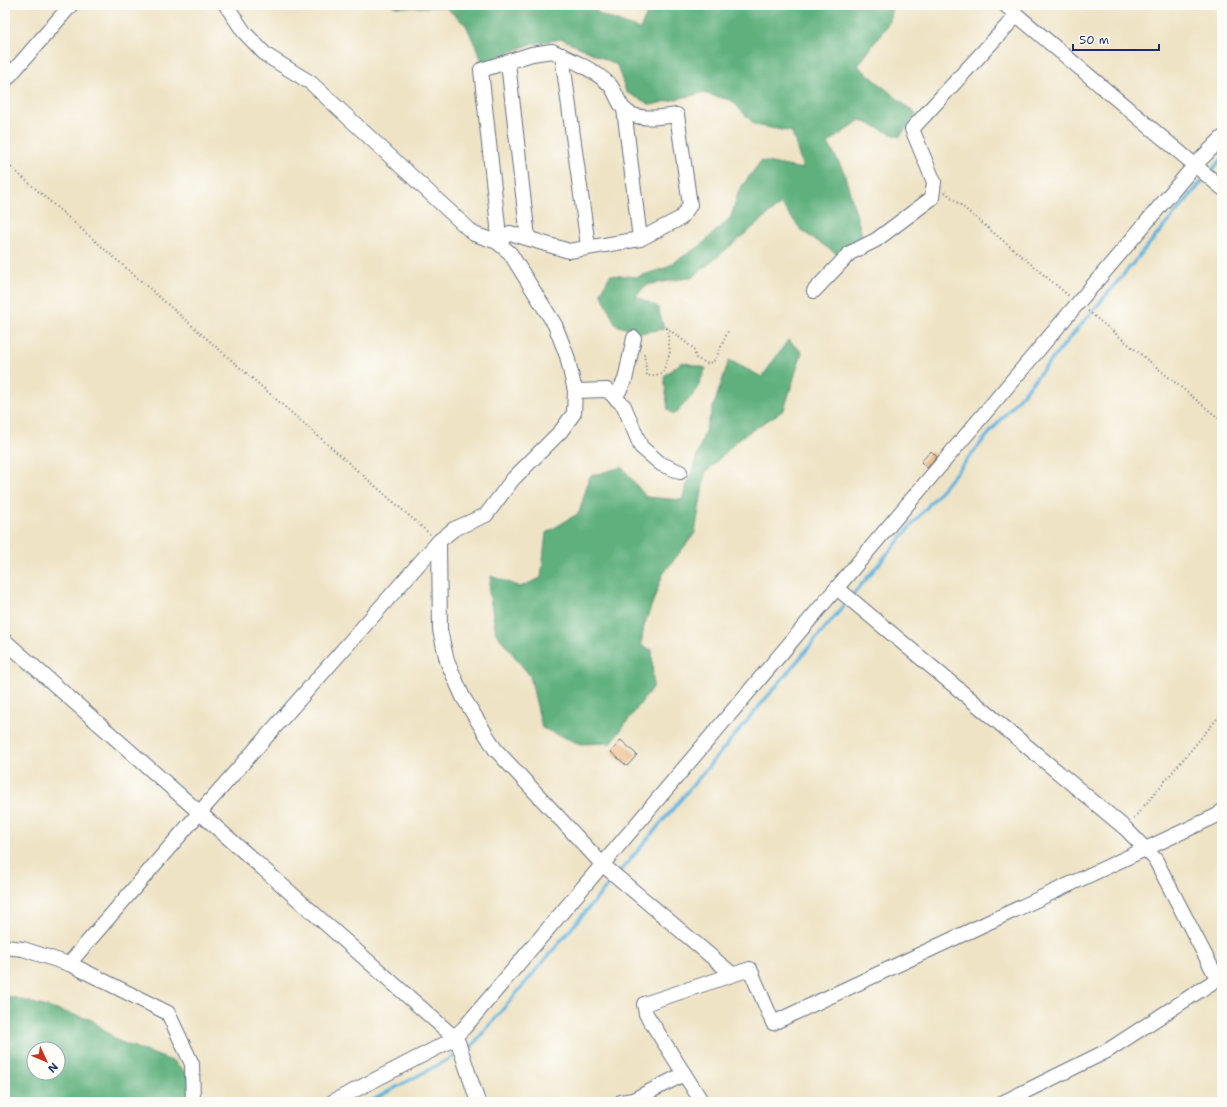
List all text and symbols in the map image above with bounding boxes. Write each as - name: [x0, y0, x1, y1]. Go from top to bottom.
- scale bar: [1073, 26, 1159, 52]
- text: 50 m: [1079, 32, 1109, 48]
- north arrow: [26, 1041, 66, 1081]
- text: N: [44, 1059, 61, 1076]

